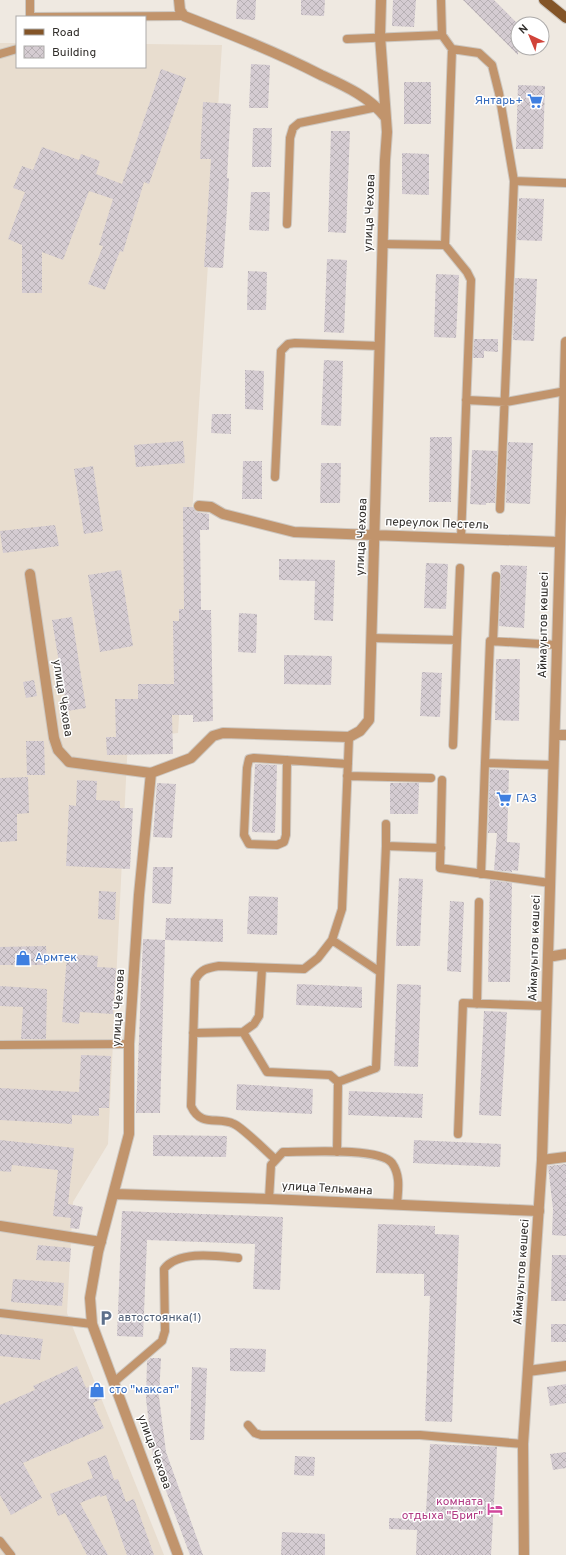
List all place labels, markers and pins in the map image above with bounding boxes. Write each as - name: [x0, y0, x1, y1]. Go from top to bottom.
- supermarket icon: Янтарь+: [526, 92, 544, 110]
- place label: Янтарь+: [475, 93, 523, 109]
- supermarket icon: ГАЗ: [495, 790, 513, 808]
- place label: ГАЗ: [516, 791, 537, 807]
- shop icon: Армтек: [14, 949, 32, 967]
- place label: Армтек: [35, 950, 77, 966]
- parking icon: автостоянка(1): [97, 1309, 115, 1327]
- place label: автостоянка(1): [118, 1310, 201, 1326]
- shop icon: сто "максат": [88, 1381, 106, 1399]
- place label: сто "максат": [109, 1382, 179, 1398]
- place label: комната отдыха "Бриг": [402, 1494, 483, 1524]
- hotel icon: комната отдыха "Бриг": [486, 1500, 504, 1518]

